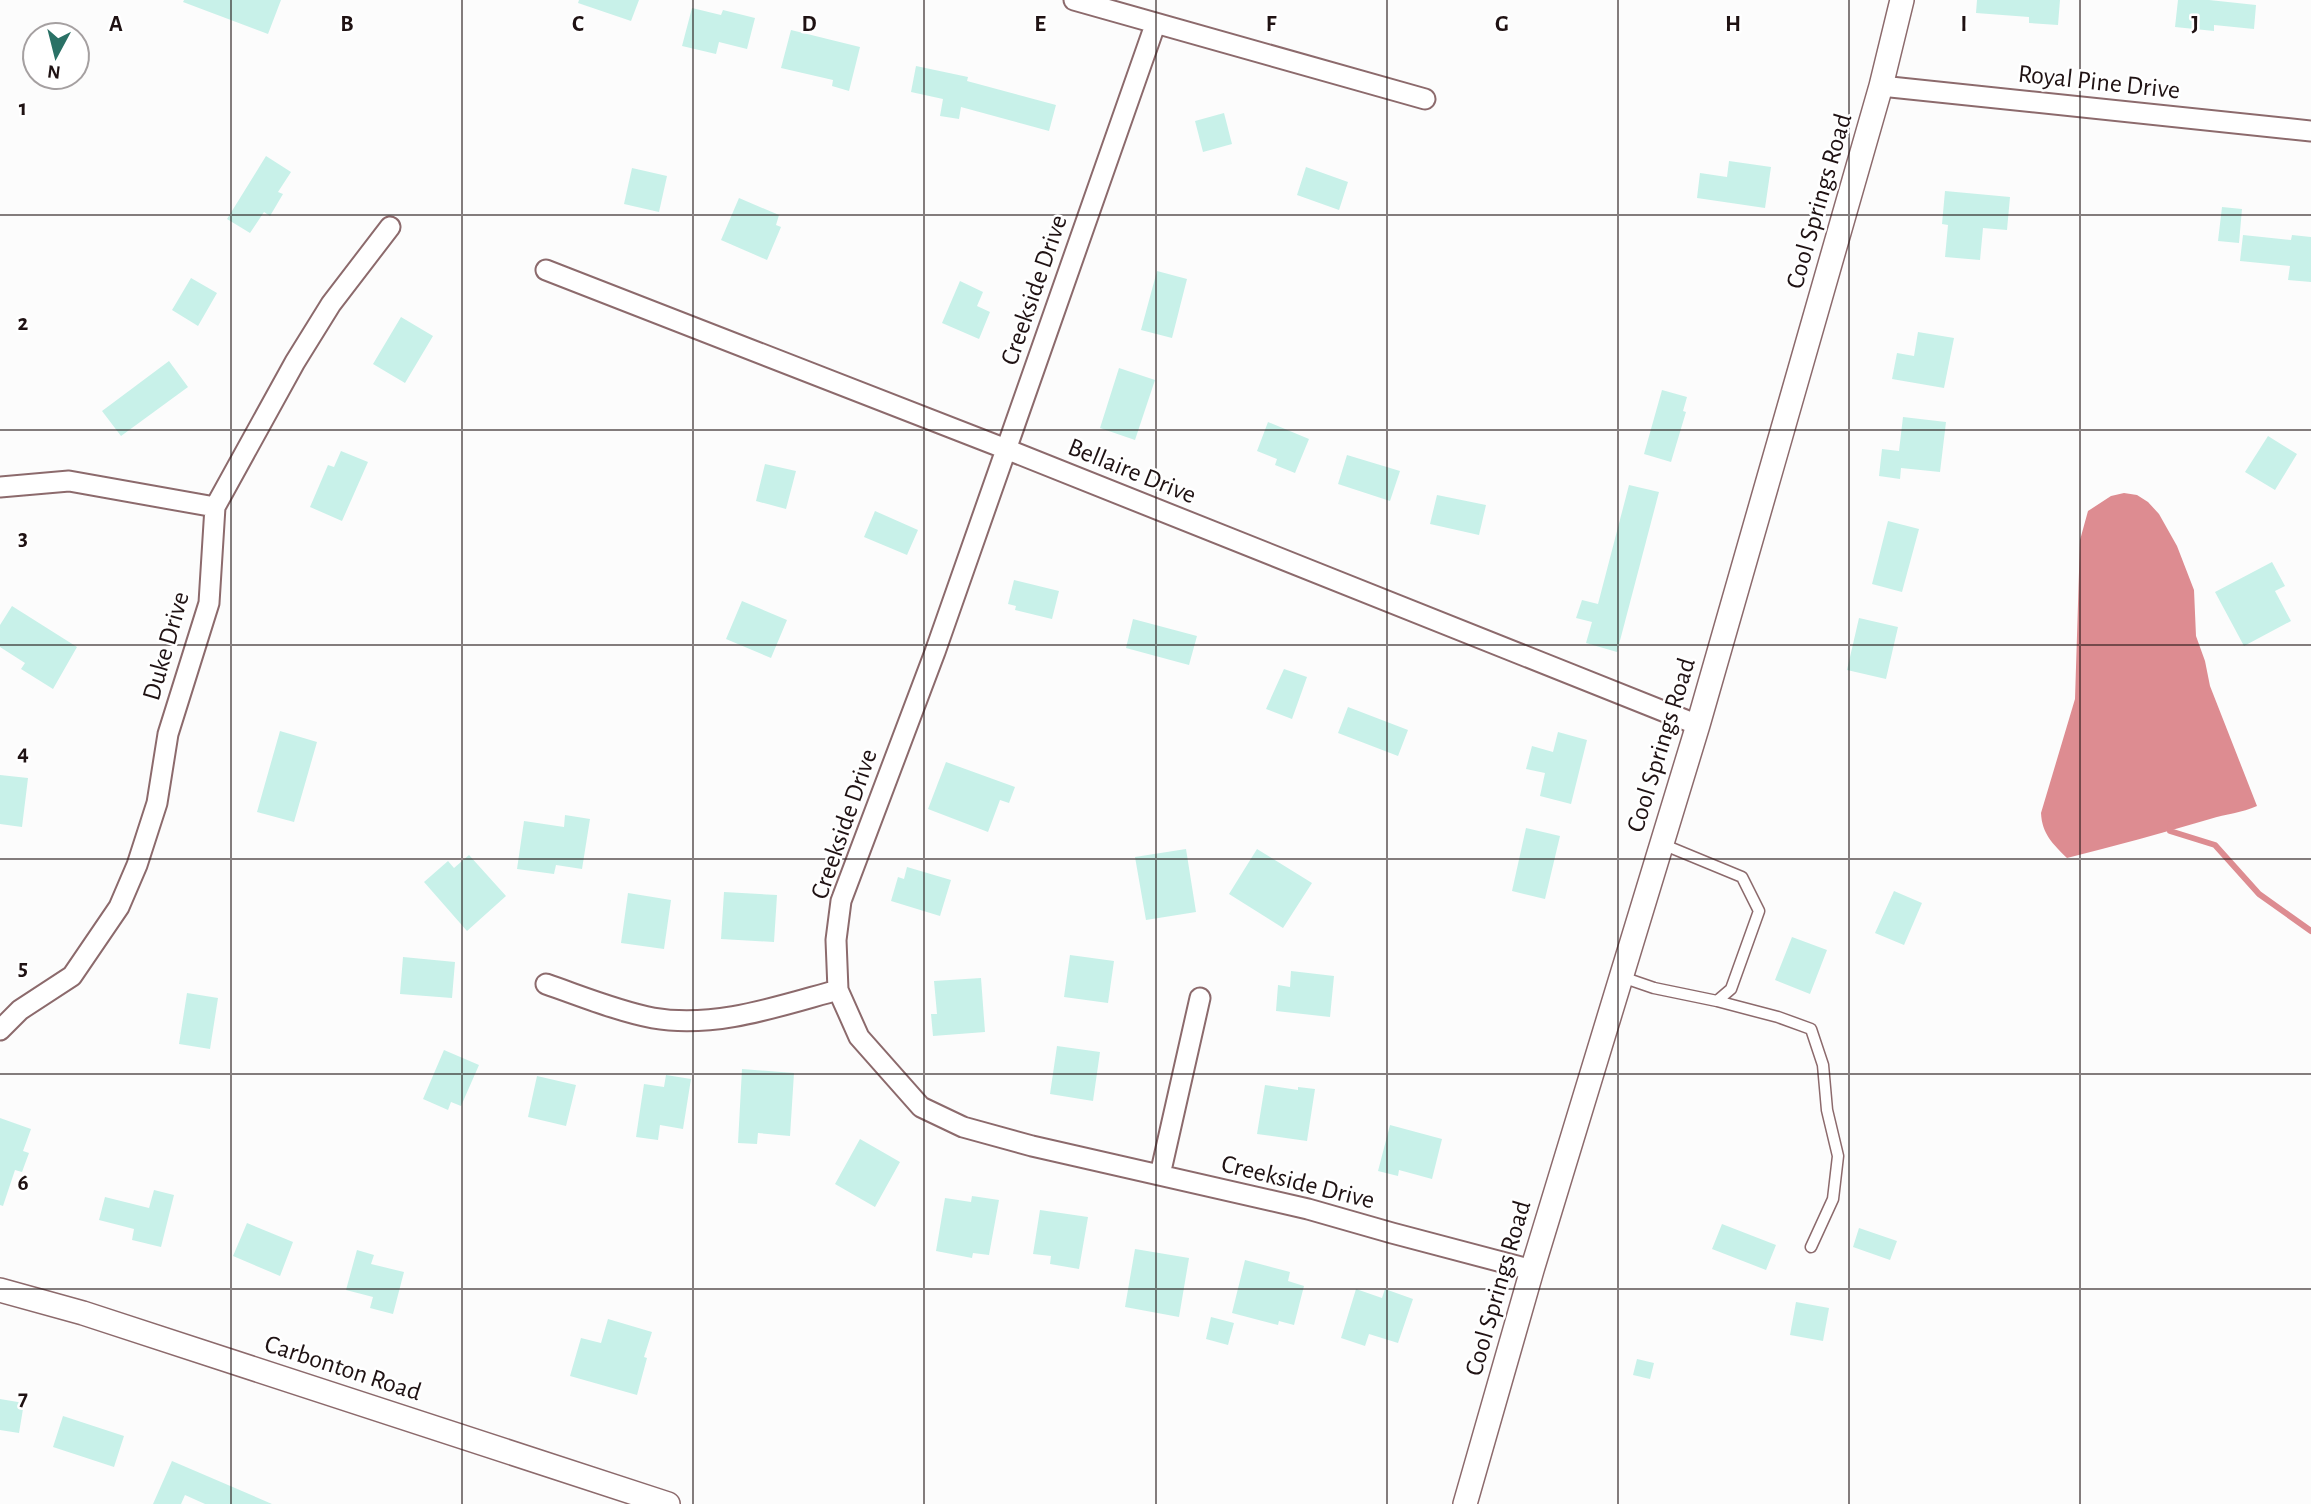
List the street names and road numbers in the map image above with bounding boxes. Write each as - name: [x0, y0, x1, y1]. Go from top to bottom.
- street label: Royal Pine Drive: [2017, 61, 2181, 103]
- street label: Cool Springs Road: [1782, 110, 1856, 292]
- street label: Creekside Drive: [996, 212, 1072, 368]
- street label: Bellaire Drive: [1064, 434, 1200, 508]
- street label: Duke Drive: [138, 589, 194, 703]
- street label: Cool Springs Road: [1622, 655, 1700, 835]
- street label: Creekside Drive: [806, 746, 882, 902]
- street label: Creekside Drive: [1219, 1150, 1377, 1214]
- street label: Cool Springs Road: [1461, 1197, 1535, 1379]
- street label: Carbonton Road: [262, 1330, 424, 1406]

